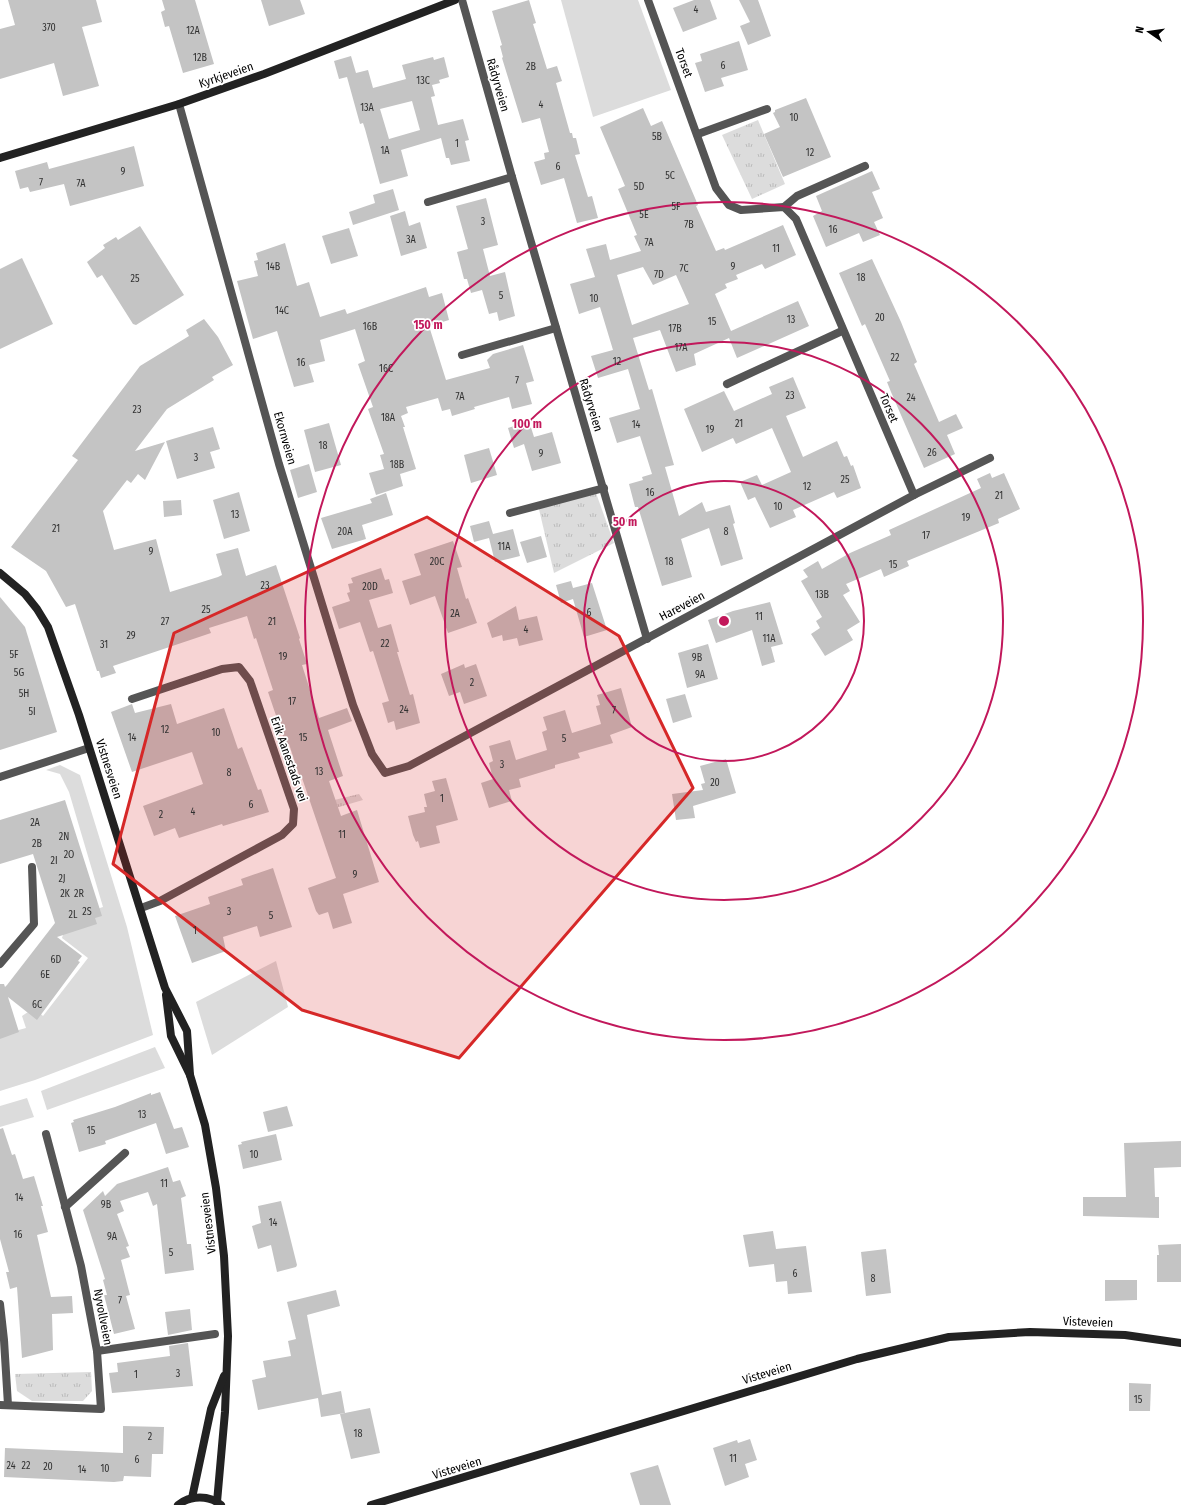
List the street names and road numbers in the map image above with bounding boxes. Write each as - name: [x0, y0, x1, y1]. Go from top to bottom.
- street label: Torset: [672, 46, 696, 80]
- street label: Rådyrveien: [484, 57, 512, 113]
- street label: Kyrkjeveien: [197, 59, 255, 91]
- street label: Rådyrveien: [576, 377, 606, 433]
- street label: Torset: [877, 391, 901, 425]
- street label: Ekornveien: [271, 410, 299, 466]
- street label: Hareveien: [657, 588, 707, 624]
- street label: Erik Aanestads vei: [268, 715, 310, 803]
- street label: Vistnesveien: [93, 737, 125, 801]
- street label: Vistnesveien: [197, 1191, 219, 1255]
- street label: Nyvollveien: [91, 1288, 115, 1346]
- street label: Visteveien: [1063, 1314, 1113, 1330]
- street label: Visteveien: [741, 1359, 793, 1387]
- street label: Visteveien: [431, 1454, 483, 1482]

